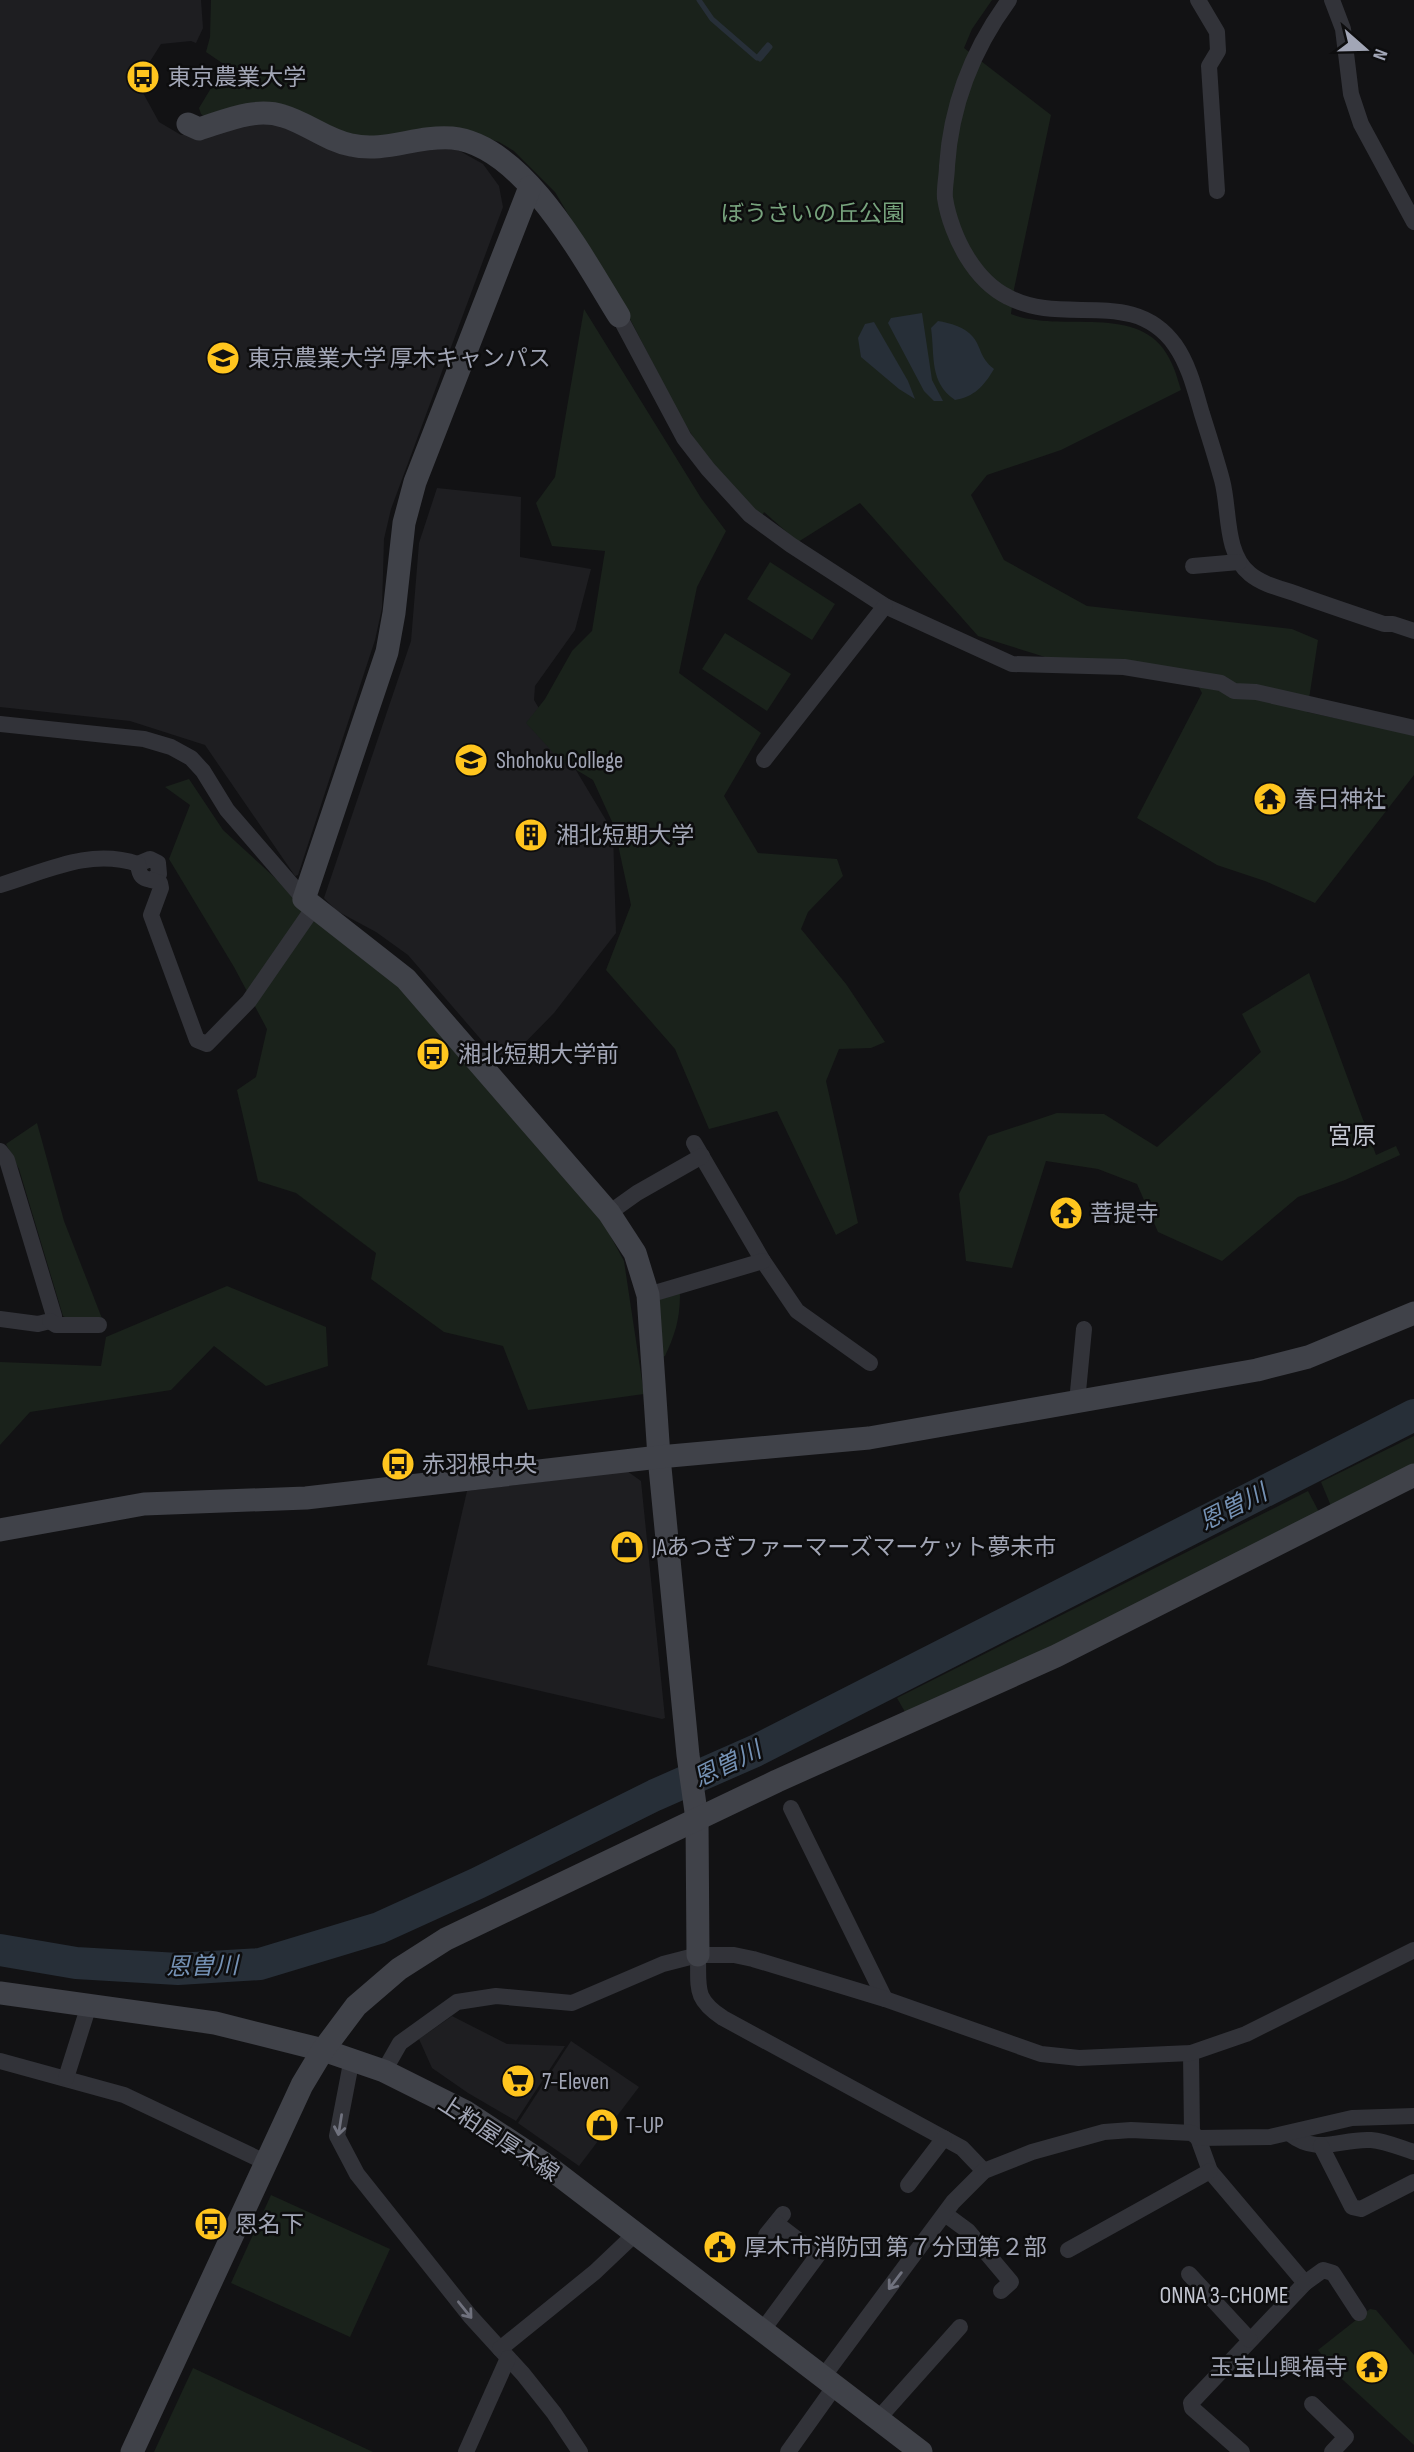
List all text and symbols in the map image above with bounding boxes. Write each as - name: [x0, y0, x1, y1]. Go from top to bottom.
- north arrow: [1330, 14, 1400, 84]
- text: N: [1367, 46, 1392, 63]
- bus stop icon: 東京農業大学: [124, 58, 162, 96]
- place label: 東京農業大学: [168, 64, 306, 92]
- park label: ぼうさいの丘公園: [721, 200, 905, 228]
- school or university icon: 東京農業大学 厚木キャンパス: [204, 339, 242, 377]
- place label: 東京農業大学 厚木キャンパス: [248, 345, 551, 373]
- school or university icon: Shohoku College: [452, 741, 490, 779]
- place label: Shohoku College: [496, 747, 623, 775]
- temple icon: 春日神社: [1251, 780, 1289, 818]
- place label: 春日神社: [1294, 786, 1386, 814]
- building icon: 湘北短期大学: [512, 816, 550, 854]
- place label: 湘北短期大学: [556, 822, 694, 850]
- bus stop icon: 湘北短期大学前: [414, 1035, 452, 1073]
- place label: 湘北短期大学前: [458, 1041, 619, 1069]
- district label: 宮原: [1328, 1122, 1376, 1151]
- temple icon: 菩提寺: [1047, 1194, 1085, 1232]
- place label: 菩提寺: [1090, 1200, 1159, 1228]
- bus stop icon: 赤羽根中央: [379, 1445, 417, 1483]
- place label: 赤羽根中央: [422, 1451, 537, 1479]
- water label: 恩曽川: [1195, 1477, 1275, 1537]
- shop icon: JAあつぎファーマーズマーケット夢未市: [608, 1528, 646, 1566]
- place label: JAあつぎファーマーズマーケット夢未市: [651, 1534, 1056, 1562]
- water label: 恩曽川: [689, 1734, 769, 1793]
- water label: 恩曽川: [166, 1951, 241, 1982]
- supermarket icon: 7-Eleven: [499, 2062, 537, 2100]
- place label: 7-Eleven: [542, 2068, 609, 2096]
- street label: 上粕屋厚木線: [433, 2090, 564, 2188]
- shop icon: T-UP: [583, 2106, 621, 2144]
- place label: T-UP: [626, 2112, 664, 2140]
- one-way arrow: [333, 2113, 346, 2136]
- bus stop icon: 恩名下: [192, 2205, 230, 2243]
- place label: 恩名下: [235, 2211, 304, 2239]
- public building icon: 厚木市消防団 第７分団第２部: [701, 2228, 739, 2266]
- place label: 厚木市消防団 第７分団第２部: [744, 2234, 1047, 2262]
- one-way arrow: [888, 2271, 902, 2290]
- district label: ONNA 3-CHOME: [1159, 2281, 1289, 2310]
- one-way arrow: [457, 2300, 473, 2318]
- temple icon: 玉宝山興福寺: [1353, 2348, 1391, 2386]
- place label: 玉宝山興福寺: [1210, 2354, 1348, 2382]

